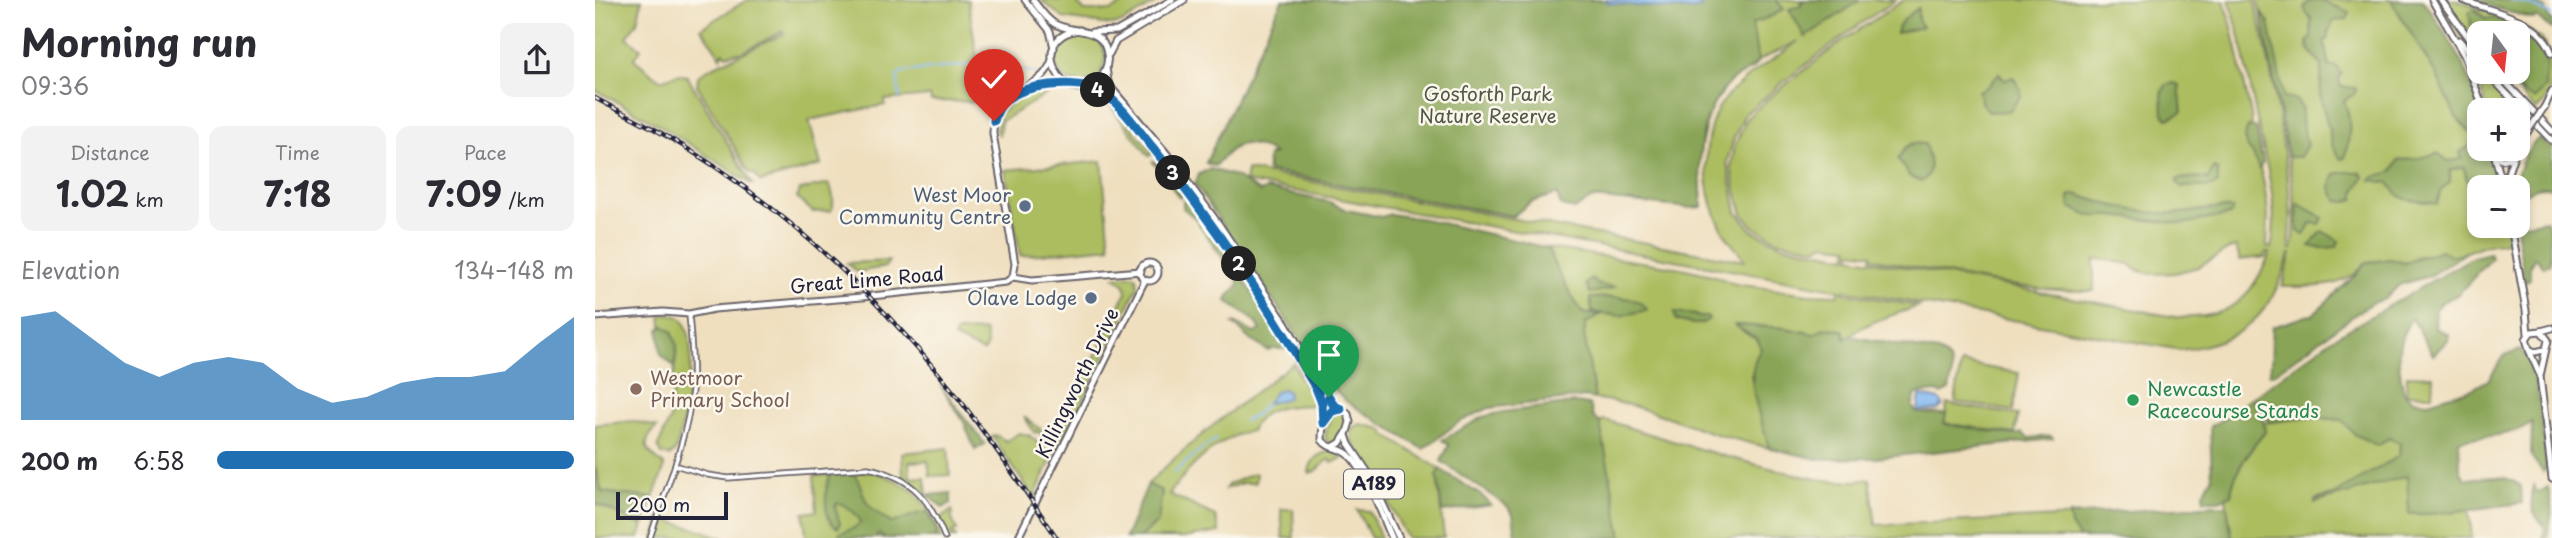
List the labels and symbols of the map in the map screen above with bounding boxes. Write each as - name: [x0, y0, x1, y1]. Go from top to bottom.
- north arrow: [2467, 21, 2531, 84]
- pin: [964, 49, 1024, 121]
- pin: 4: [1081, 72, 1115, 108]
- park label: Gosforth Park Nature Reserve: [1419, 79, 1557, 129]
- pin: 3: [1155, 156, 1191, 190]
- place label: West Moor Community Centre: [839, 180, 1011, 230]
- marker: West Moor Community Centre: [1017, 198, 1033, 214]
- pin: 2: [1221, 246, 1257, 282]
- street label: Great Lime Road: [789, 258, 945, 300]
- place label: Olave Lodge: [967, 283, 1077, 311]
- marker: Olave Lodge: [1083, 290, 1099, 306]
- street label: Killingworth Drive: [1027, 302, 1125, 463]
- pin: [1299, 325, 1359, 397]
- place label: Westmoor Primary School: [650, 363, 790, 413]
- place label: Newcastle Racecourse Stands: [2147, 374, 2319, 424]
- marker: Westmoor Primary School: [628, 381, 644, 397]
- marker: Newcastle Racecourse Stands: [2125, 392, 2141, 408]
- road number: A189: [1344, 470, 1404, 498]
- scale bar: [616, 489, 728, 521]

